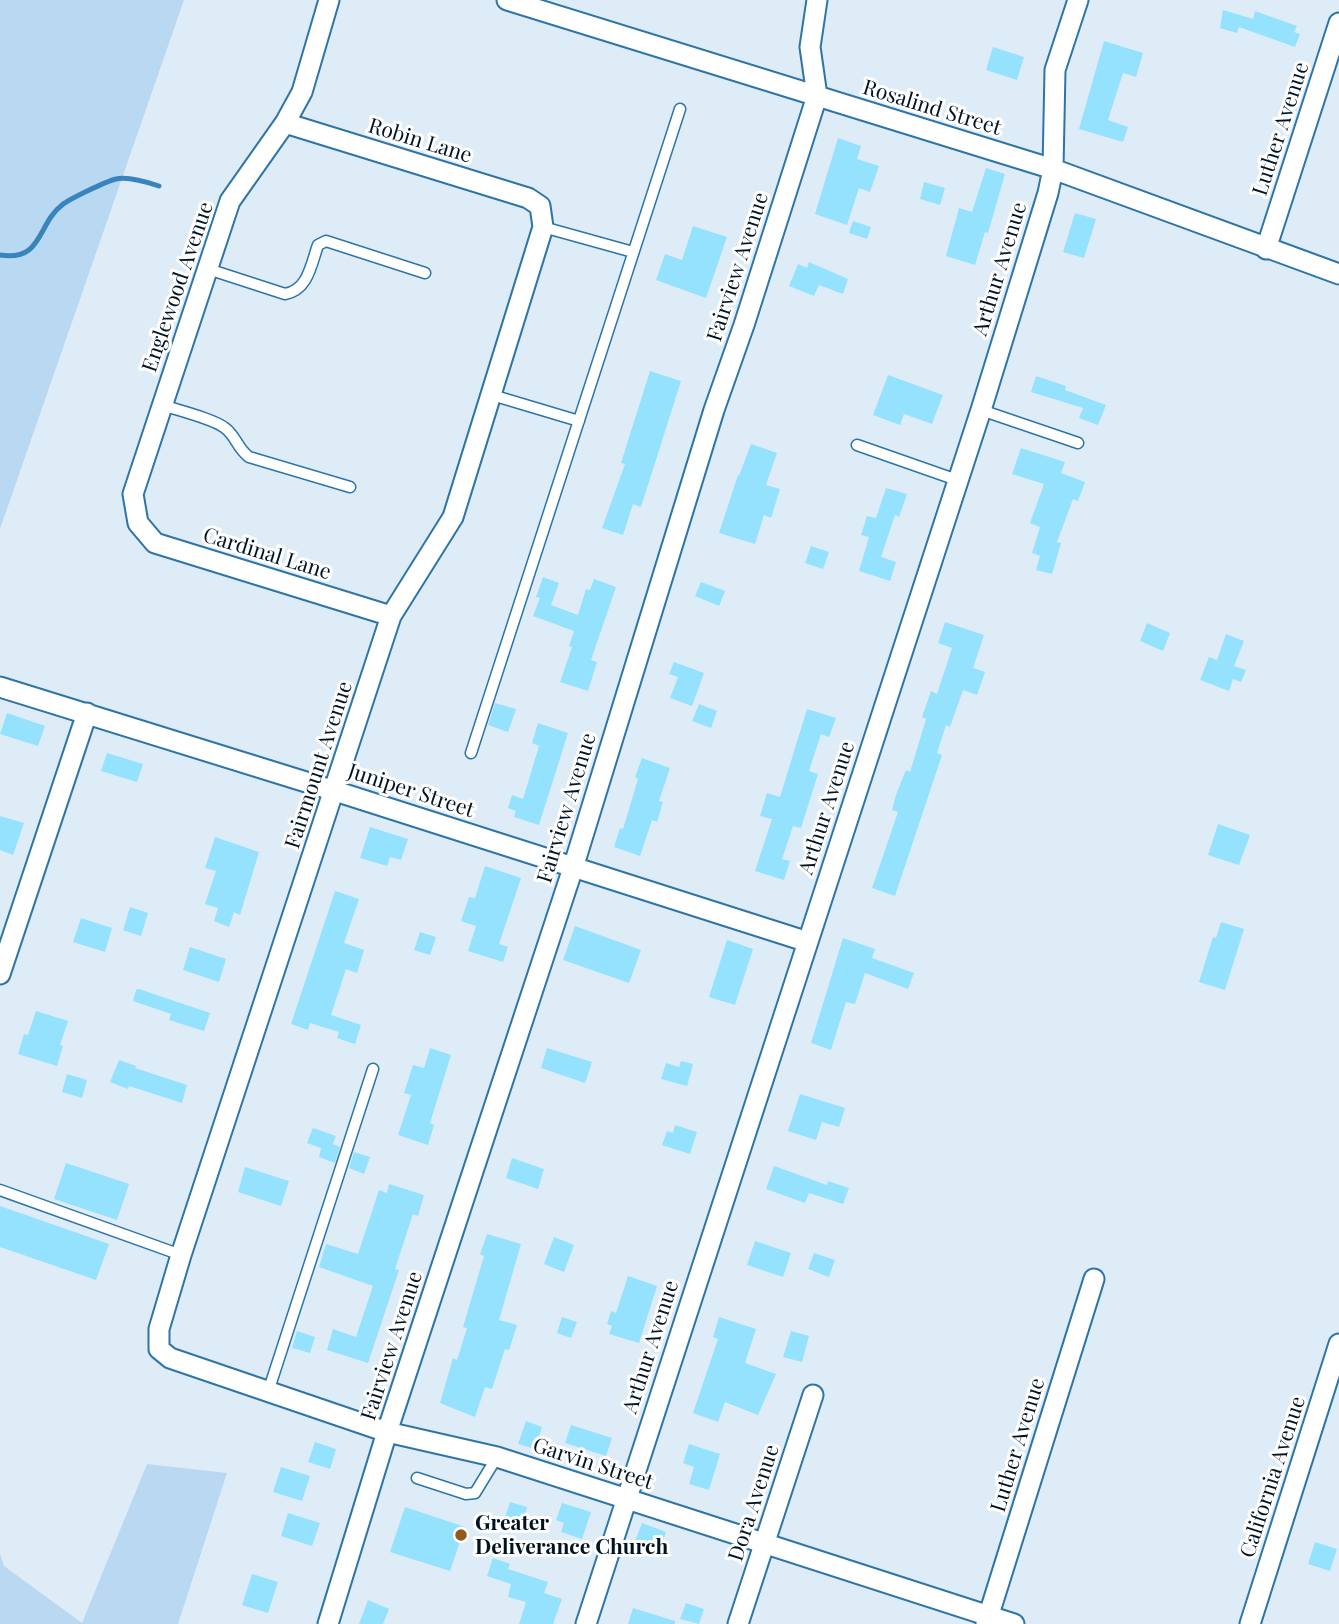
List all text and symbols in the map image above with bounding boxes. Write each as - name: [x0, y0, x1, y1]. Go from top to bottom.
- street label: Luther Avenue: [1248, 59, 1314, 199]
- street label: Rosalind Street: [860, 75, 1004, 141]
- street label: Robin Lane: [365, 113, 475, 169]
- street label: Fairview Avenue: [702, 189, 774, 345]
- street label: Englewood Avenue: [137, 199, 219, 375]
- street label: Arthur Avenue: [968, 199, 1032, 339]
- street label: Cardinal Lane: [200, 523, 334, 585]
- street label: Fairmount Avenue: [280, 678, 358, 852]
- street label: Fairview Avenue: [532, 730, 602, 886]
- street label: Arthur Avenue: [794, 738, 860, 878]
- street label: Juniper Street: [345, 759, 477, 823]
- street label: Fairview Avenue: [356, 1268, 428, 1424]
- street label: Arthur Avenue: [618, 1277, 684, 1417]
- street label: Luther Avenue: [986, 1375, 1050, 1515]
- street label: California Avenue: [1235, 1393, 1311, 1561]
- street label: Garvin Street: [530, 1433, 656, 1495]
- street label: Dora Avenue: [723, 1442, 785, 1564]
- place label: Greater Deliverance Church: [475, 1510, 668, 1560]
- marker: Greater Deliverance Church: [453, 1527, 469, 1543]

